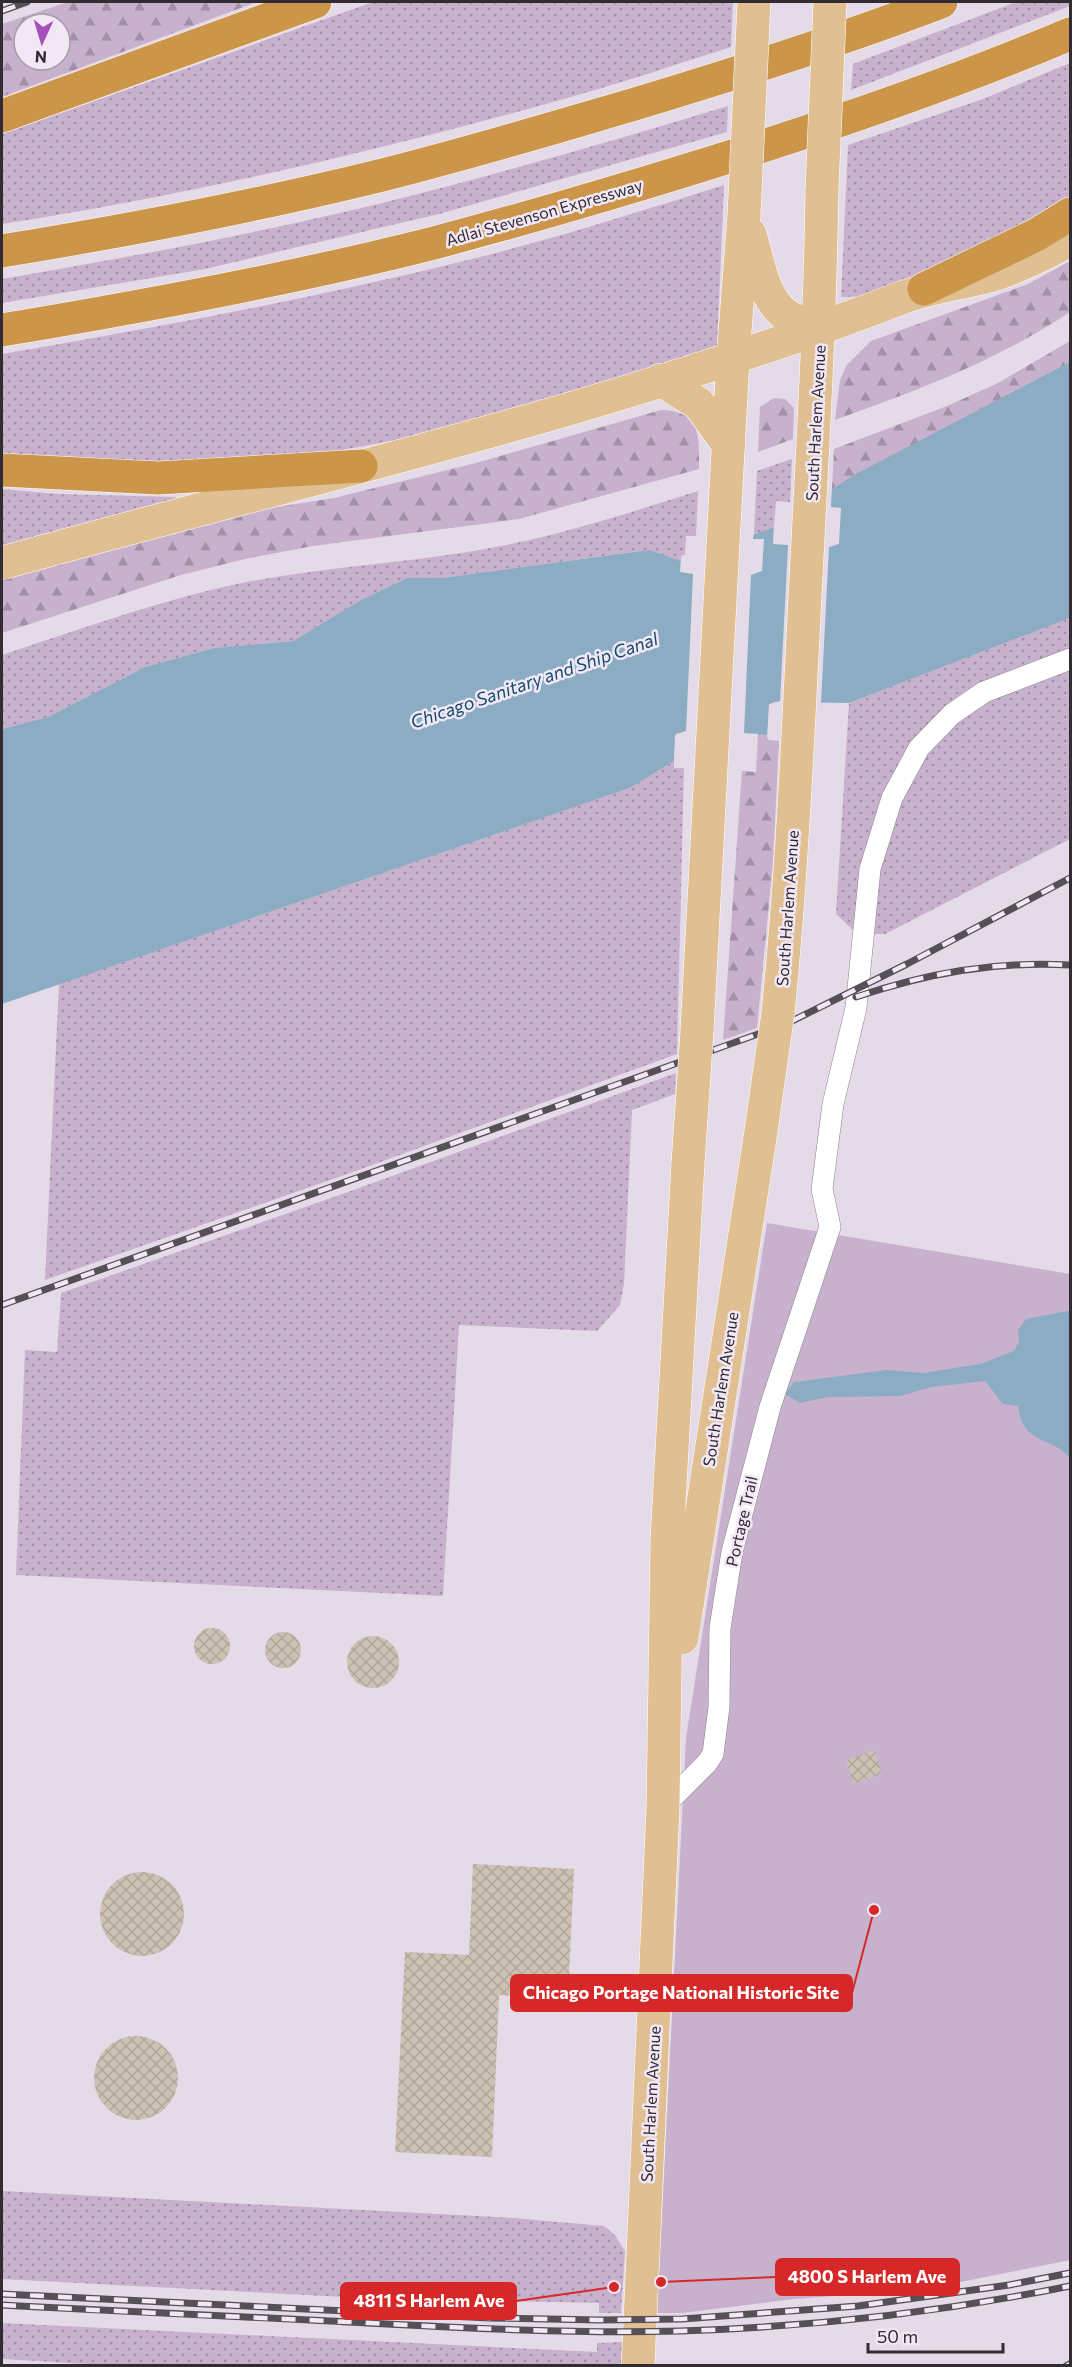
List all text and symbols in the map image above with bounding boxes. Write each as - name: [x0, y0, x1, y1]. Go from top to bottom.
- north arrow: [12, 12, 72, 72]
- text: N: [34, 48, 48, 67]
- street label: Adlai Stevenson Expressway: [444, 175, 644, 249]
- street label: South Harlem Avenue: [801, 344, 829, 502]
- water label: Chicago Sanitary and Ship Canal: [407, 627, 661, 733]
- street label: South Harlem Avenue: [772, 829, 802, 987]
- street label: South Harlem Avenue: [698, 1310, 742, 1468]
- street label: Portage Trail: [721, 1474, 761, 1568]
- callout: Chicago Portage National Historic Site: [511, 1975, 852, 2011]
- text: Chicago Portage National Historic Site: [523, 1981, 839, 2003]
- street label: South Harlem Avenue: [636, 2025, 664, 2183]
- callout: 4800 S Harlem Ave: [776, 2259, 959, 2295]
- text: 4800 S Harlem Ave: [788, 2265, 946, 2287]
- callout: 4811 S Harlem Ave: [341, 2283, 516, 2319]
- text: 4811 S Harlem Ave: [353, 2289, 505, 2311]
- scale bar: [868, 2316, 1003, 2354]
- text: 50 m: [877, 2325, 918, 2347]

